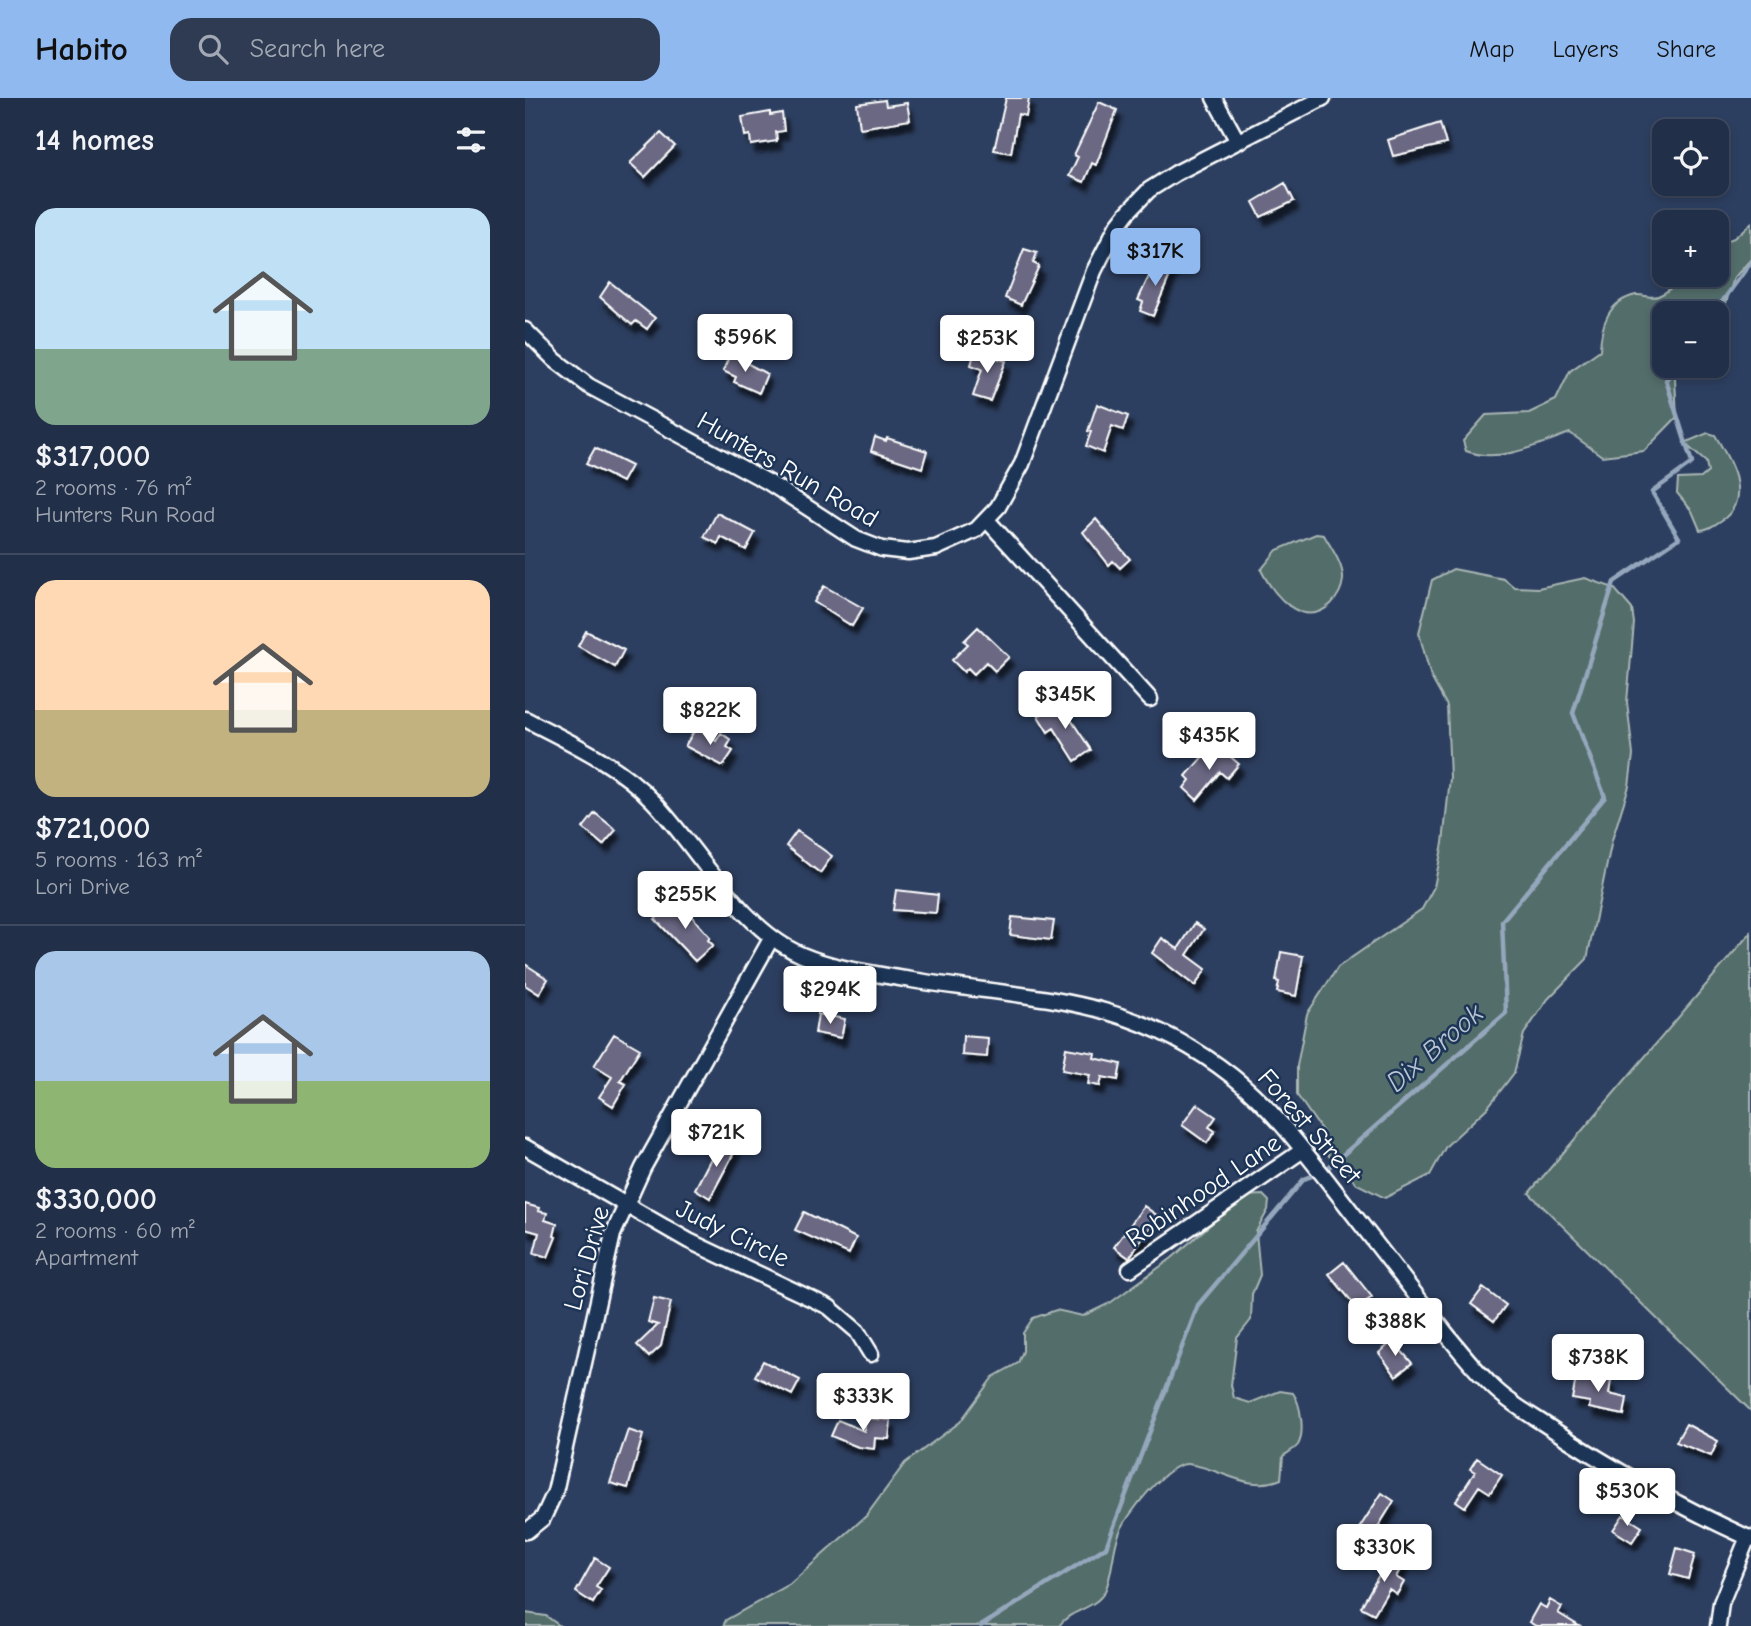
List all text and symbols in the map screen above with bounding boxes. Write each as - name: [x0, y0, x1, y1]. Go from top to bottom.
- search box: [170, 18, 660, 81]
- text: Habito: [35, 30, 128, 68]
- icon: search: [194, 30, 232, 68]
- text: Search here: [250, 34, 385, 64]
- text: Map: [1469, 35, 1515, 63]
- text: Layers: [1553, 35, 1618, 63]
- text: Share: [1656, 35, 1716, 63]
- map controls: [1652, 119, 1729, 378]
- button: locate: [1652, 119, 1729, 196]
- icon: filters: [452, 121, 490, 159]
- text: 14 homes: [35, 123, 154, 158]
- button: +: [1652, 210, 1729, 287]
- pin: $317K: [1106, 228, 1204, 288]
- text: $317K: [1126, 237, 1184, 264]
- icon: home: [200, 253, 326, 379]
- button: −: [1652, 301, 1729, 378]
- pin: $596K: [696, 314, 794, 374]
- pin: $253K: [938, 316, 1036, 375]
- text: $596K: [713, 323, 777, 350]
- text: $253K: [956, 324, 1018, 351]
- street label: Hunters Run Road: [692, 406, 883, 534]
- text: $317,000: [35, 439, 150, 474]
- text: 2 rooms · 76 m²: [35, 474, 191, 501]
- text: Hunters Run Road: [35, 501, 215, 528]
- icon: home: [200, 625, 326, 751]
- pin: $345K: [1016, 672, 1114, 731]
- text: $345K: [1034, 680, 1096, 707]
- pin: $822K: [661, 688, 759, 747]
- text: $822K: [679, 696, 741, 723]
- pin: $435K: [1160, 712, 1258, 772]
- text: $435K: [1178, 721, 1240, 748]
- text: $721,000: [35, 811, 151, 846]
- text: 5 rooms · 163 m²: [35, 846, 202, 873]
- pin: $255K: [636, 872, 734, 931]
- text: Lori Drive: [35, 873, 130, 900]
- text: $255K: [654, 880, 716, 907]
- pin: $294K: [781, 967, 879, 1026]
- text: $294K: [799, 975, 861, 1002]
- icon: home: [200, 996, 326, 1122]
- water label: Dix Brook: [1380, 997, 1490, 1098]
- street label: Forest Street: [1251, 1063, 1368, 1191]
- pin: $721K: [667, 1110, 765, 1169]
- text: $721K: [687, 1118, 745, 1145]
- street label: Robinhood Lane: [1120, 1128, 1287, 1254]
- text: $330,000: [35, 1182, 157, 1217]
- street label: Judy Circle: [671, 1194, 794, 1274]
- street label: Lori Drive: [558, 1203, 616, 1314]
- text: 2 rooms · 60 m²: [35, 1217, 195, 1244]
- text: Apartment: [35, 1244, 138, 1271]
- pin: $388K: [1346, 1298, 1444, 1358]
- text: $388K: [1364, 1307, 1426, 1334]
- pin: $738K: [1549, 1334, 1647, 1394]
- text: $738K: [1568, 1343, 1628, 1370]
- pin: $333K: [814, 1374, 912, 1433]
- text: $333K: [833, 1382, 893, 1409]
- pin: $530K: [1578, 1468, 1676, 1528]
- text: $530K: [1595, 1477, 1659, 1504]
- pin: $330K: [1335, 1524, 1433, 1584]
- text: $330K: [1353, 1533, 1415, 1560]

